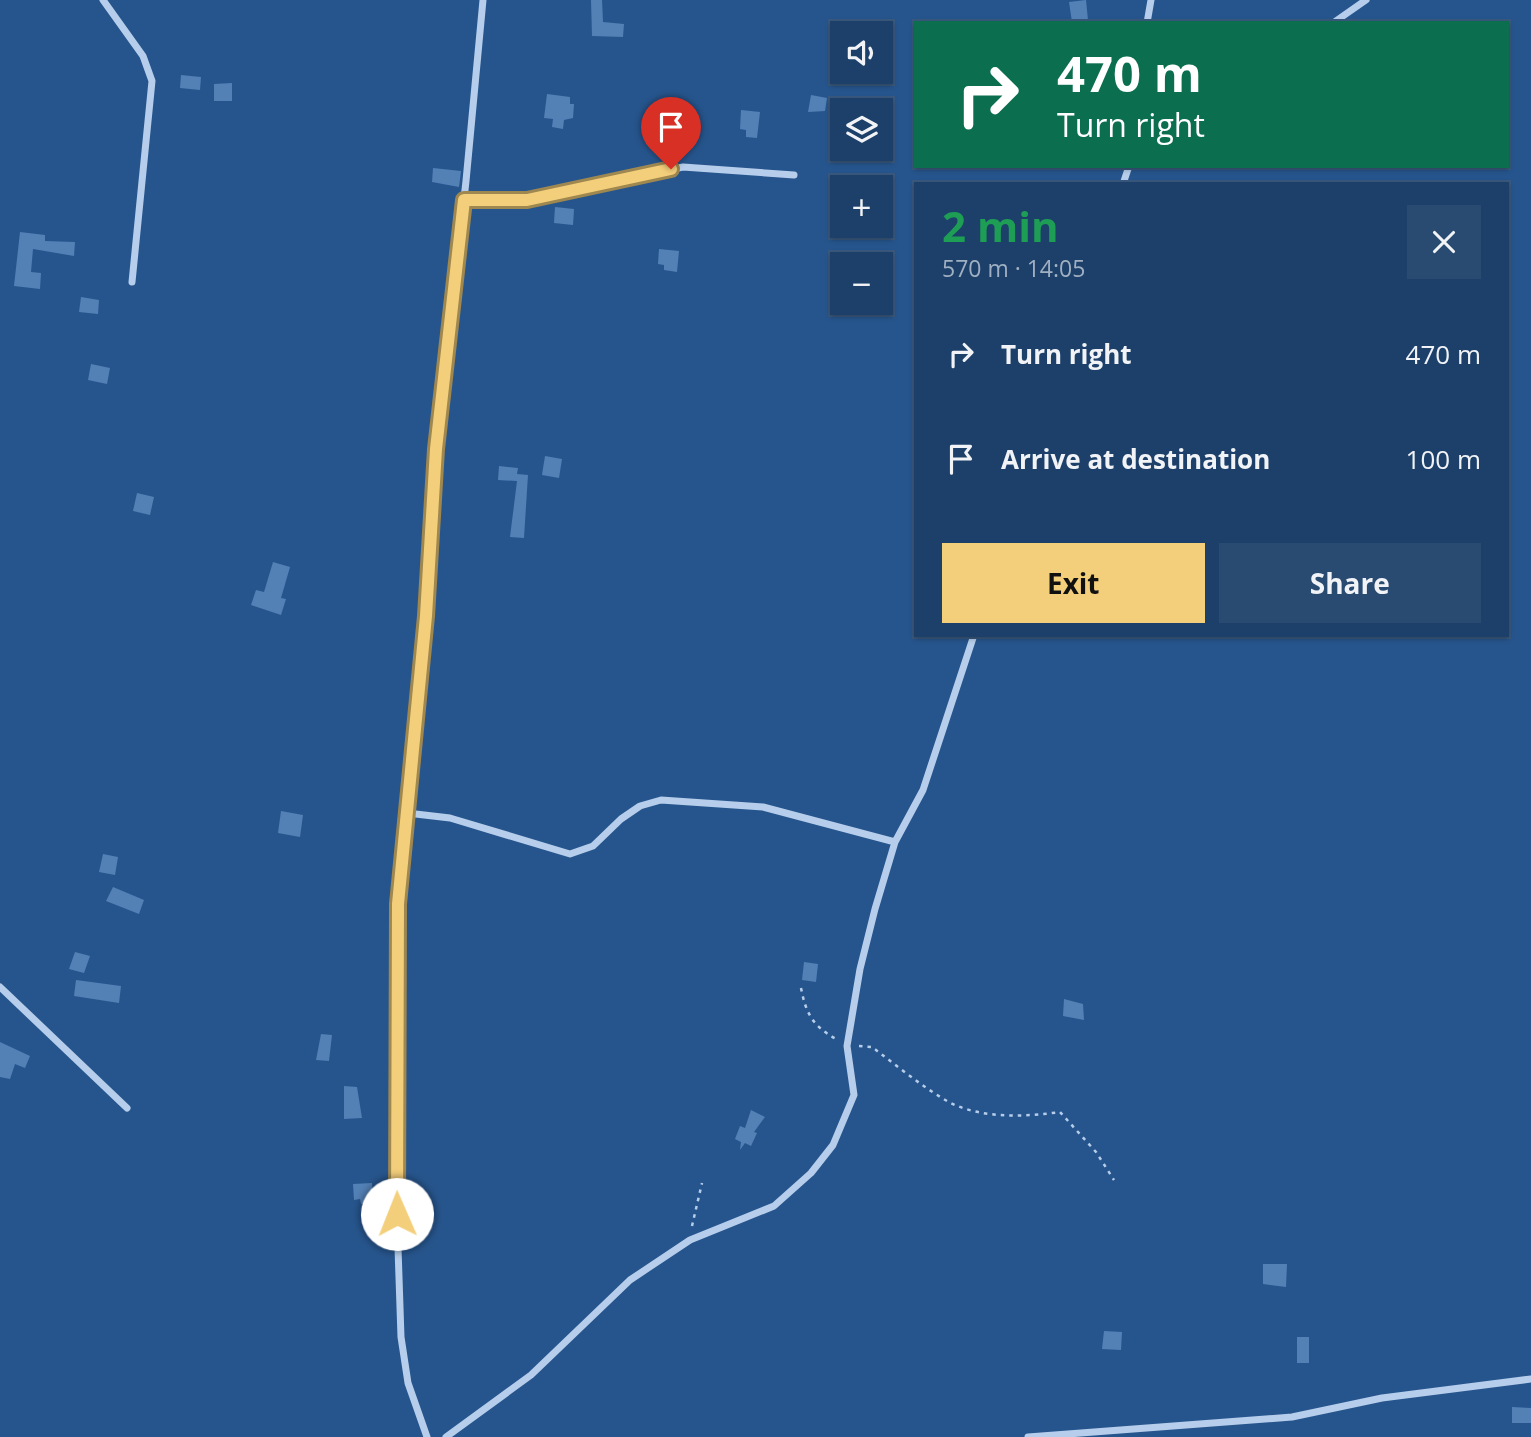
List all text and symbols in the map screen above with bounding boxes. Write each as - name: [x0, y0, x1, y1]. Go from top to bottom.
- map controls: [830, 21, 893, 315]
- button: sound: [830, 21, 893, 84]
- text: 470 m: [1057, 40, 1202, 106]
- icon: right: [942, 49, 1033, 140]
- pin: [641, 97, 701, 169]
- button: layers: [830, 98, 893, 161]
- text: Turn right: [1057, 103, 1205, 146]
- icon: arrive: [652, 108, 690, 146]
- button: +: [830, 175, 893, 238]
- text: 2 min: [942, 197, 1059, 254]
- button: close: [1407, 205, 1481, 279]
- button: −: [830, 252, 893, 315]
- text: 570 m · 14:05: [942, 252, 1085, 284]
- icon: right: [942, 335, 980, 373]
- text: Turn right: [1001, 336, 1132, 372]
- text: 470 m: [1406, 336, 1481, 372]
- icon: arrive: [942, 440, 980, 478]
- text: Arrive at destination: [1001, 441, 1270, 477]
- text: 100 m: [1406, 441, 1481, 477]
- button: Exit: [942, 543, 1205, 623]
- button: Share: [1219, 543, 1481, 623]
- position arrow: [360, 1177, 434, 1251]

